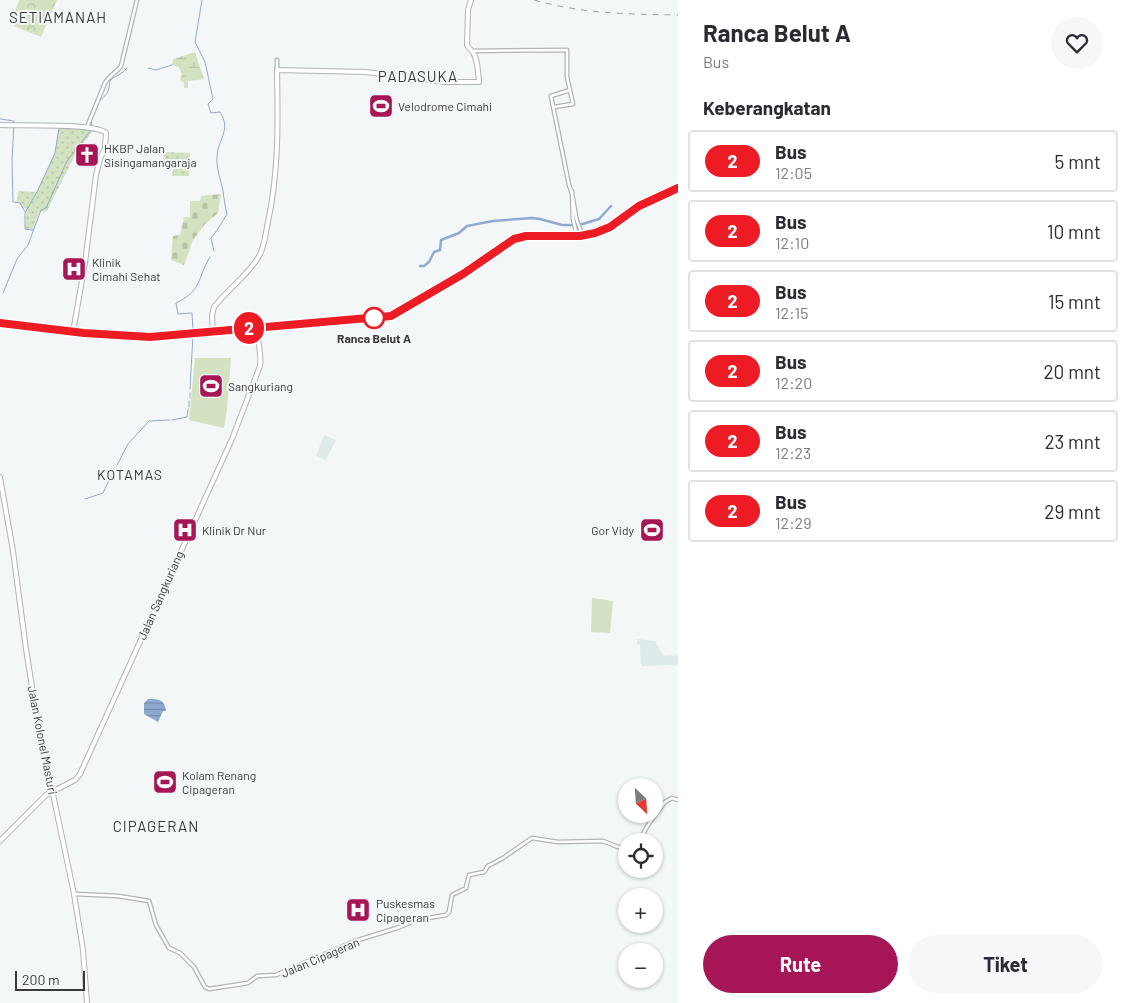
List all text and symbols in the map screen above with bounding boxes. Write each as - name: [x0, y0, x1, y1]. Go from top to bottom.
- district label: SETIAMANAH: [9, 8, 107, 26]
- button: heart: [1051, 17, 1103, 69]
- text: Ranca Belut A: [703, 18, 851, 47]
- text: Bus: [703, 52, 729, 71]
- district label: PADASUKA: [378, 67, 458, 85]
- sports icon: Velodrome Cimahi: [368, 93, 394, 119]
- text: Keberangkatan: [703, 96, 831, 119]
- place label: Velodrome Cimahi: [398, 99, 492, 113]
- text: Bus: [775, 140, 807, 163]
- place label: HKBP Jalan Sisingamangaraja: [104, 141, 197, 169]
- church icon: HKBP Jalan Sisingamangaraja: [74, 142, 100, 168]
- text: 2: [727, 150, 738, 172]
- text: 5 mnt: [1055, 150, 1101, 173]
- text: 12:05: [775, 163, 812, 182]
- text: Bus: [775, 210, 807, 233]
- text: 2: [727, 220, 738, 242]
- text: 10 mnt: [1047, 220, 1101, 243]
- text: 12:10: [775, 233, 809, 252]
- place label: Klinik Cimahi Sehat: [92, 255, 161, 283]
- hospital icon: Klinik Cimahi Sehat: [61, 256, 87, 282]
- text: Bus: [775, 280, 807, 303]
- text: 2: [727, 290, 738, 312]
- text: 15 mnt: [1048, 290, 1101, 313]
- text: 12:15: [775, 303, 808, 322]
- marker: Ranca Belut A: [363, 307, 385, 329]
- line badge: 2: [233, 312, 265, 344]
- text: 2: [244, 317, 254, 339]
- place label: Ranca Belut A: [337, 331, 411, 345]
- text: Bus: [775, 350, 807, 373]
- text: 2: [727, 360, 738, 382]
- text: 20 mnt: [1043, 360, 1101, 383]
- sports icon: Sangkuriang: [198, 373, 224, 399]
- text: 12:20: [775, 373, 812, 392]
- place label: Sangkuriang: [228, 379, 293, 393]
- text: Bus: [775, 420, 807, 443]
- text: 2: [727, 430, 738, 452]
- text: 23 mnt: [1044, 430, 1101, 453]
- text: 12:23: [775, 443, 811, 462]
- district label: KOTAMAS: [97, 466, 163, 483]
- text: Bus: [775, 490, 807, 513]
- text: 2: [727, 500, 738, 522]
- text: 29 mnt: [1044, 500, 1101, 523]
- text: 12:29: [775, 513, 812, 532]
- hospital icon: Klinik Dr Nur: [172, 517, 198, 543]
- sports icon: Gor Vidy: [639, 517, 665, 543]
- place label: Klinik Dr Nur: [202, 523, 267, 537]
- place label: Gor Vidy: [591, 523, 634, 537]
- street label: Jalan Sangkuriang: [134, 548, 186, 642]
- street label: Jalan Kolonel Masturi: [26, 684, 60, 796]
- place label: Kolam Renang Cipageran: [182, 768, 256, 796]
- sports icon: Kolam Renang Cipageran: [152, 769, 178, 795]
- north arrow: [618, 778, 662, 822]
- map controls: [618, 778, 663, 988]
- district label: CIPAGERAN: [113, 817, 199, 835]
- button: locate: [618, 833, 663, 878]
- button: +: [618, 888, 663, 933]
- place label: Puskesmas Cipageran: [376, 896, 435, 924]
- hospital icon: Puskesmas Cipageran: [345, 897, 371, 923]
- street label: Jalan Cipageran: [279, 934, 361, 980]
- button: Rute: [703, 935, 898, 993]
- button: Tiket: [908, 935, 1103, 993]
- button: −: [618, 943, 663, 988]
- scale bar: [15, 968, 85, 991]
- text: 200 m: [22, 971, 60, 988]

